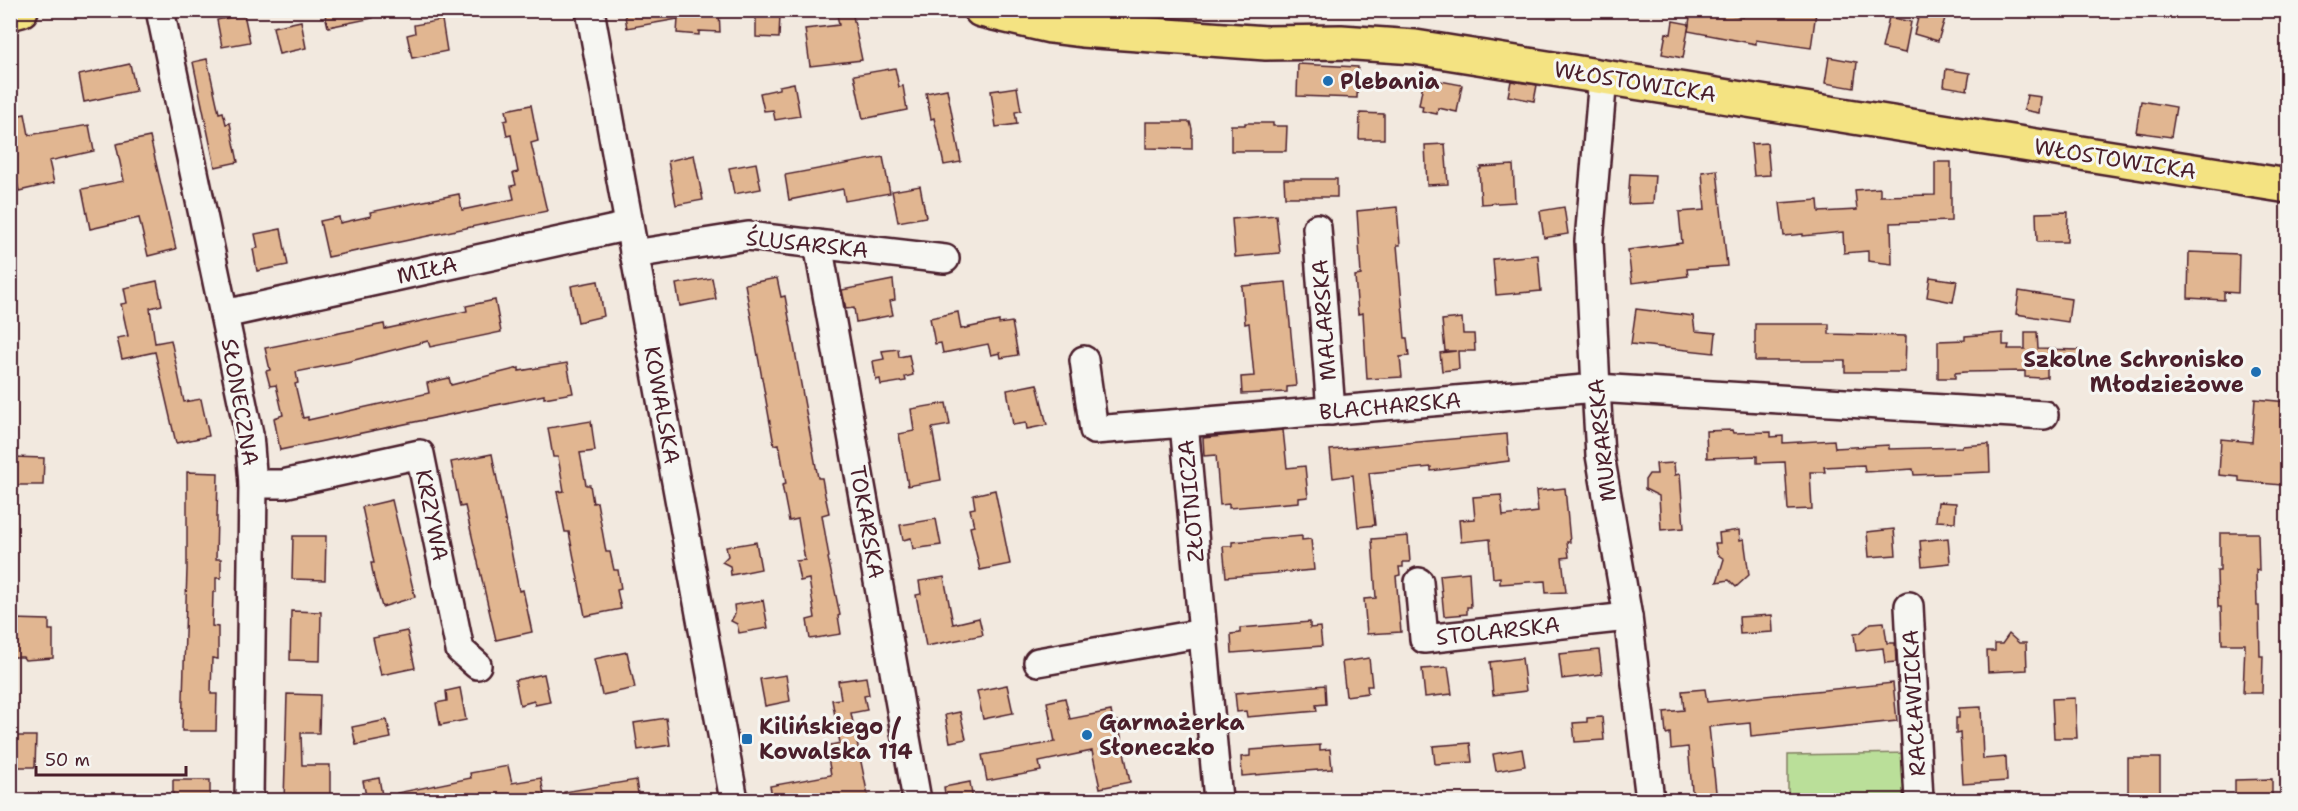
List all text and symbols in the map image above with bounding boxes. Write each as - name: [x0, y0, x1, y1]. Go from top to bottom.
- street label: WŁOSTOWICKA: [1552, 55, 1718, 109]
- place label: Plebania: [1340, 67, 1439, 96]
- marker: Plebania: [1321, 74, 1335, 88]
- street label: WŁOSTOWICKA: [2032, 132, 2198, 186]
- street label: ŚLUSARSKA: [744, 223, 870, 265]
- street label: MIŁA: [394, 249, 460, 291]
- street label: MALARSKA: [1305, 258, 1343, 382]
- street label: SŁONECZNA: [215, 336, 265, 468]
- street label: KOWALSKA: [637, 344, 687, 466]
- place label: Szkolne Schronisko Młodzieżowe: [2023, 345, 2244, 399]
- marker: Szkolne Schronisko Młodzieżowe: [2249, 365, 2263, 379]
- street label: MURARSKA: [1581, 377, 1623, 503]
- street label: BLACHARSKA: [1318, 385, 1462, 427]
- street label: ZŁOTNICZA: [1171, 439, 1211, 563]
- street label: TOKARSKA: [843, 463, 891, 581]
- street label: KRZYWA: [409, 467, 455, 563]
- street label: STOLARSKA: [1435, 610, 1561, 652]
- street label: RACŁAWICKA: [1896, 629, 1932, 777]
- place label: Garmażerka Słoneczko: [1099, 708, 1245, 762]
- place label: Kilińskiego / Kowalska 114: [759, 712, 913, 766]
- marker: Garmażerka Słoneczko: [1080, 728, 1094, 742]
- marker: Kilińskiego / Kowalska 114: [740, 732, 754, 746]
- scale bar: [36, 739, 186, 777]
- text: 50 m: [45, 748, 90, 772]

